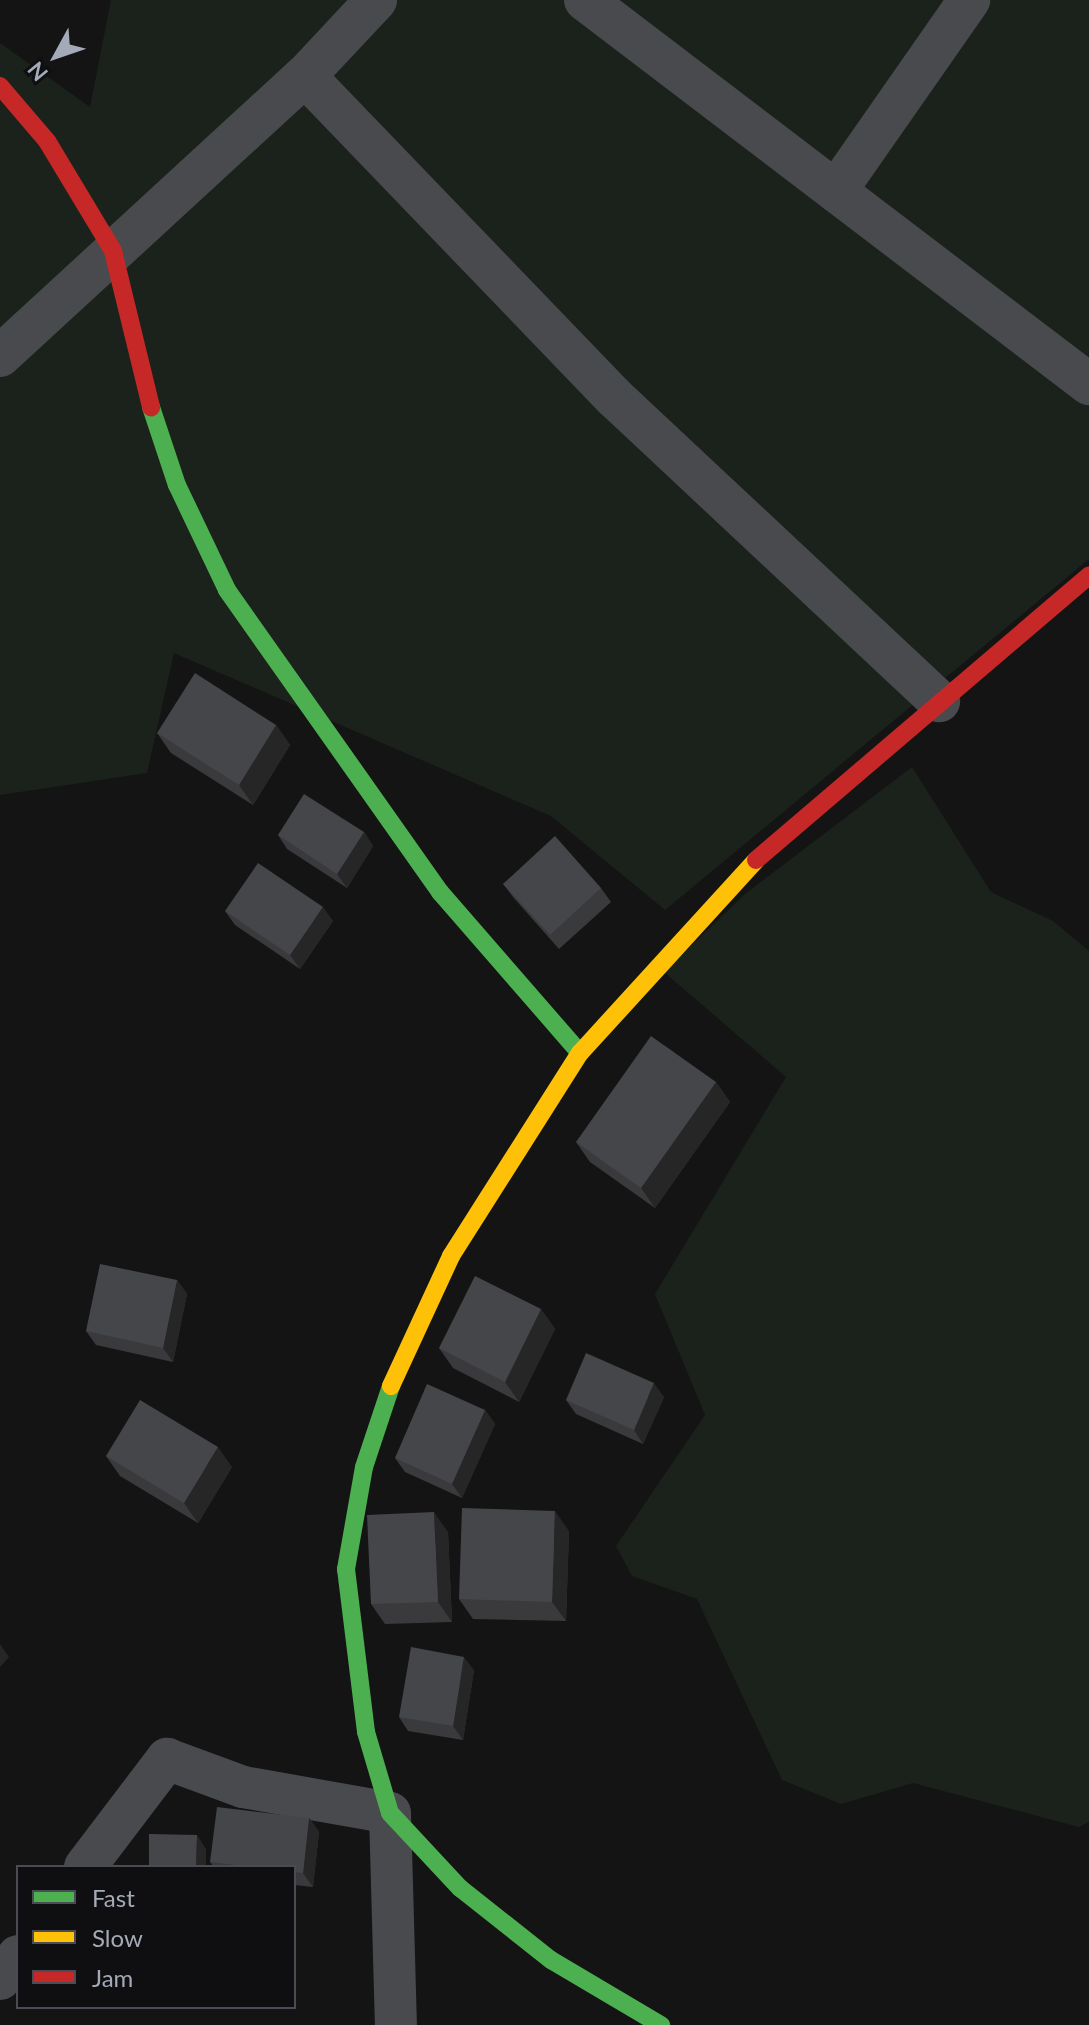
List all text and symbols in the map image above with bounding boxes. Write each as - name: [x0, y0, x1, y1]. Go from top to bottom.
- north arrow: [16, 16, 96, 96]
- text: N: [21, 57, 53, 87]
- legend: [16, 1865, 296, 2009]
- text: Fast: [92, 1883, 135, 1912]
- text: Slow: [92, 1923, 143, 1952]
- text: Jam: [92, 1963, 133, 1992]

